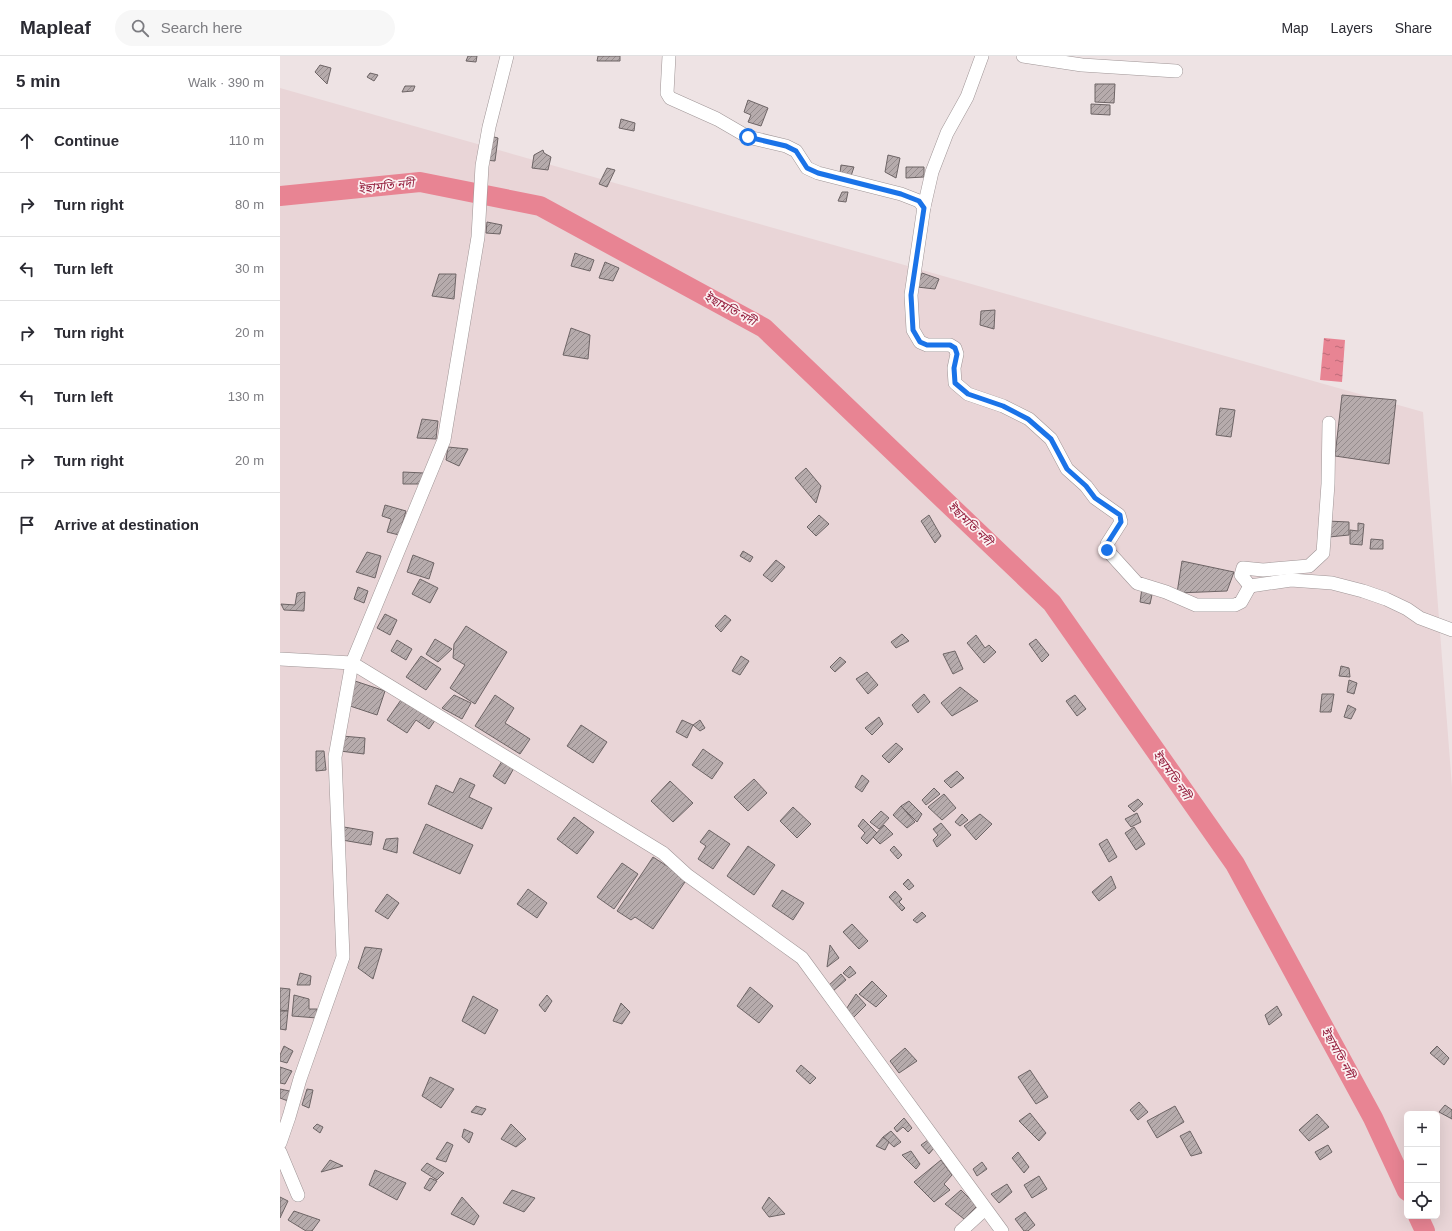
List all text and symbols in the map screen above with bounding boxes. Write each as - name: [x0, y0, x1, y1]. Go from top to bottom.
- search box: [115, 10, 395, 46]
- text: Mapleaf: [20, 17, 91, 38]
- icon: search: [129, 17, 151, 39]
- text: Search here: [161, 19, 242, 36]
- text: Map: [1281, 20, 1309, 36]
- text: Layers: [1331, 20, 1373, 36]
- text: Share: [1395, 20, 1432, 36]
- text: 5 min: [16, 72, 60, 91]
- text: Walk · 390 m: [188, 75, 264, 90]
- route start: [739, 128, 757, 146]
- icon: ahead: [16, 130, 38, 152]
- text: Continue: [54, 132, 119, 149]
- text: 110 m: [229, 133, 264, 148]
- water label: ইছামতি নদী: [357, 176, 418, 196]
- icon: right: [16, 194, 38, 216]
- text: Turn right: [54, 196, 124, 213]
- text: 80 m: [235, 197, 264, 212]
- icon: left: [16, 258, 38, 280]
- text: Turn left: [54, 260, 113, 277]
- text: 30 m: [235, 261, 264, 276]
- water label: ইছামতি নদী: [702, 290, 761, 330]
- icon: right: [16, 322, 38, 344]
- text: Turn right: [54, 324, 124, 341]
- text: 20 m: [235, 325, 264, 340]
- icon: left: [16, 386, 38, 408]
- text: Turn left: [54, 388, 113, 405]
- text: 130 m: [228, 389, 264, 404]
- icon: right: [16, 450, 38, 472]
- text: Turn right: [54, 452, 124, 469]
- text: 20 m: [235, 453, 264, 468]
- water label: ইছামতি নদী: [945, 499, 997, 551]
- icon: arrive: [16, 514, 38, 536]
- text: Arrive at destination: [54, 516, 199, 533]
- route end: [1098, 541, 1116, 559]
- water label: ইছামতি নদী: [1150, 748, 1195, 804]
- water label: ইছামতি নদী: [1318, 1025, 1359, 1083]
- map controls: [1404, 1111, 1440, 1219]
- button: +: [1404, 1111, 1440, 1147]
- button: −: [1404, 1147, 1440, 1183]
- button: locate: [1404, 1183, 1440, 1219]

